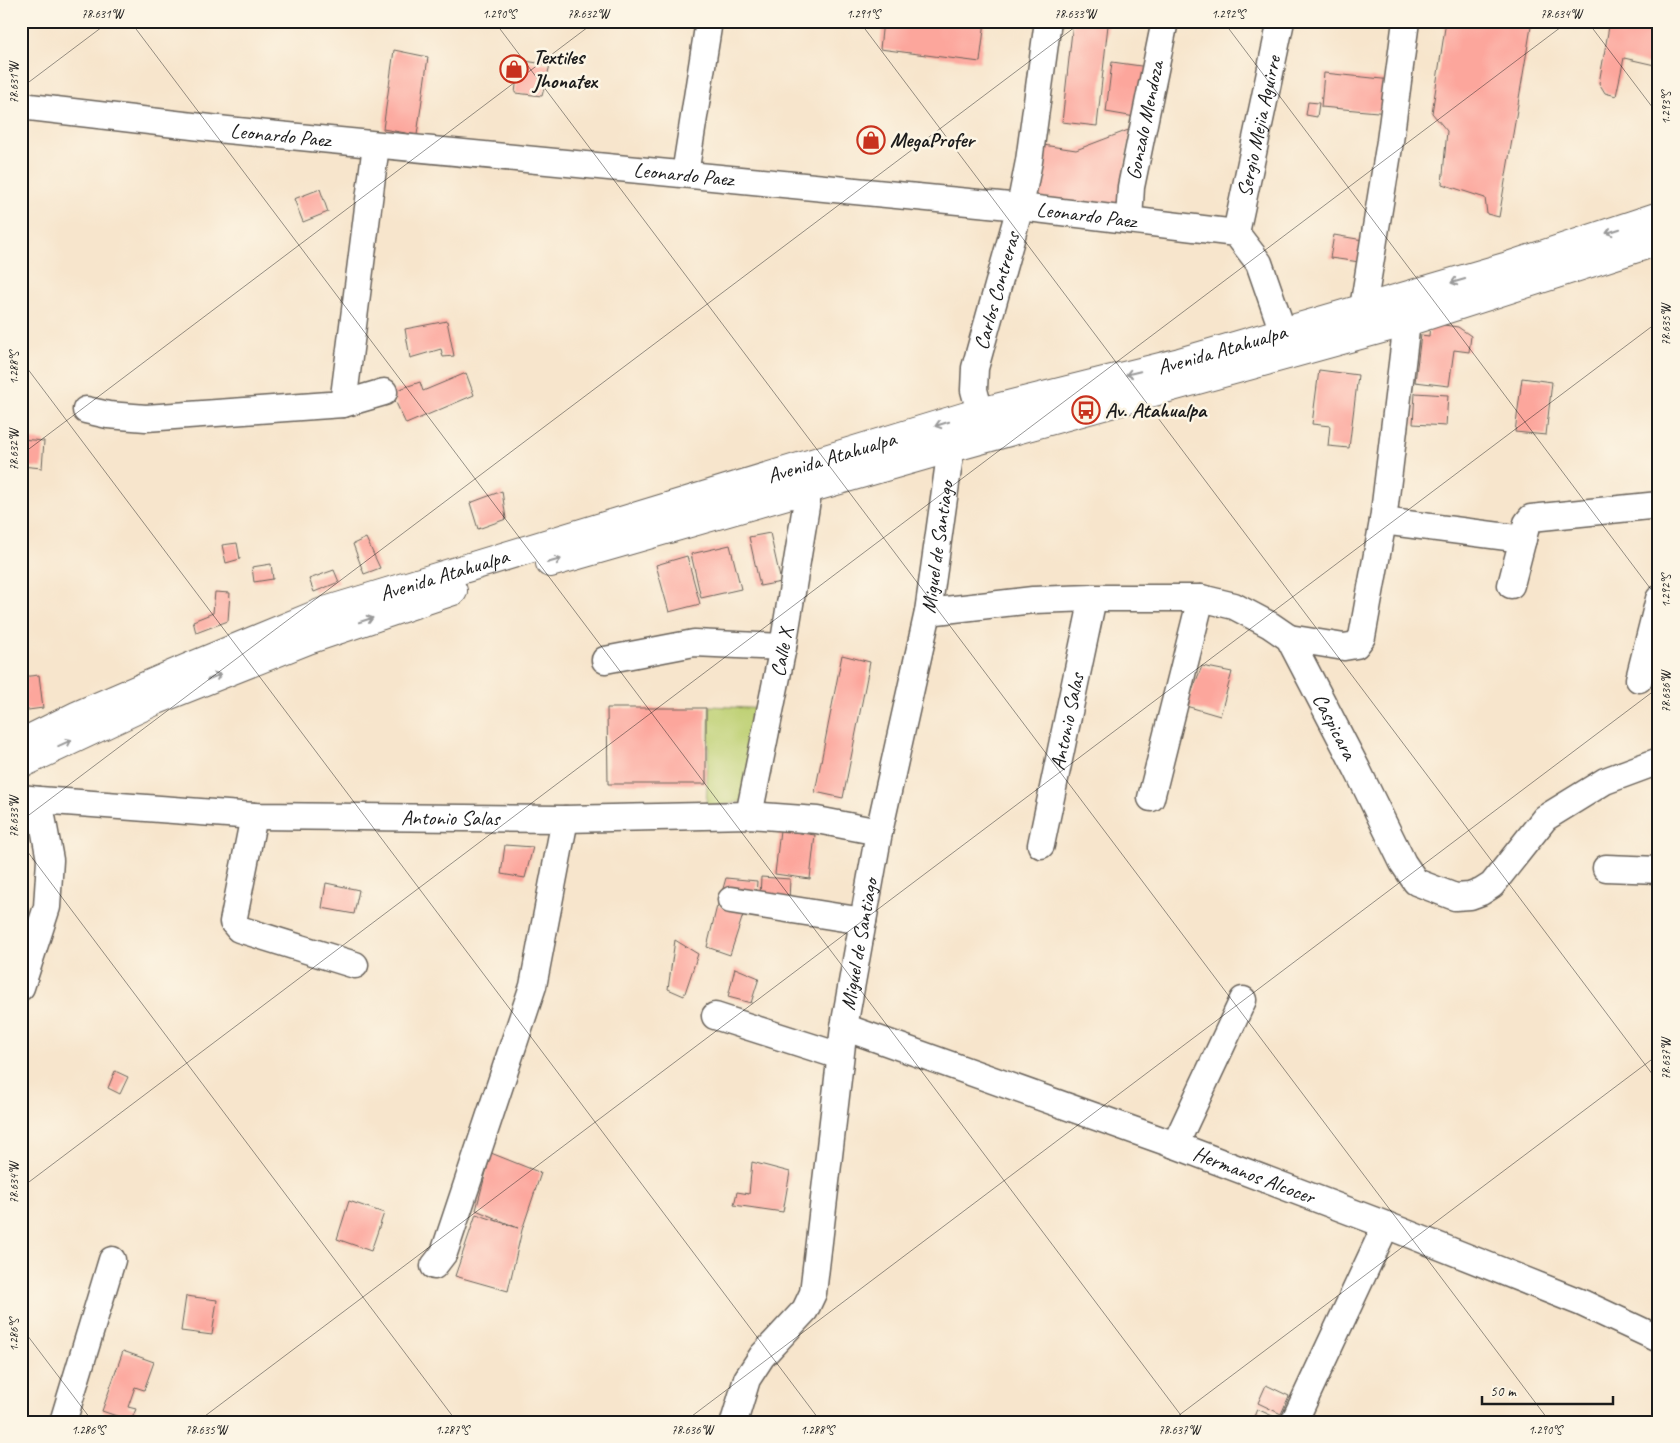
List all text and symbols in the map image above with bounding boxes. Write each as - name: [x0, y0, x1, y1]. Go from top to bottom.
- text: 78.631°W: [81, 6, 125, 22]
- text: 1.290°S: [482, 6, 518, 22]
- text: 78.632°W: [567, 6, 611, 22]
- text: 1.291°S: [846, 6, 882, 22]
- text: 78.633°W: [1054, 6, 1098, 22]
- text: 1.292°S: [1211, 6, 1247, 22]
- text: 78.634°W: [1540, 6, 1584, 22]
- place label: Textiles Jhonatex: [531, 44, 599, 94]
- street label: Sergio Mejia Aguirre: [1231, 52, 1287, 199]
- shop icon: Textiles Jhonatex: [499, 54, 529, 84]
- street label: Gonzalo Mendoza: [1120, 56, 1170, 182]
- text: 78.631°W: [6, 60, 22, 104]
- text: 1.293°S: [1658, 89, 1674, 125]
- street label: Leonardo Paez: [229, 117, 334, 153]
- shop icon: MegaProfer: [856, 125, 886, 155]
- place label: MegaProfer: [890, 127, 977, 153]
- street label: Leonardo Paez: [632, 157, 737, 192]
- street label: Leonardo Paez: [1035, 196, 1140, 234]
- street label: Carlos Contreras: [968, 227, 1026, 353]
- one-way arrow: [1605, 227, 1621, 236]
- one-way arrow: [1450, 276, 1466, 286]
- text: 78.635°W: [1658, 302, 1674, 346]
- street label: Avenida Atahualpa: [1155, 318, 1291, 380]
- text: 1.288°S: [6, 349, 22, 385]
- one-way arrow: [1126, 369, 1142, 379]
- bus stop icon: Av. Atahualpa: [1071, 395, 1101, 425]
- place label: Av. Atahualpa: [1105, 397, 1208, 423]
- one-way arrow: [935, 420, 951, 430]
- street label: Avenida Atahualpa: [764, 425, 901, 489]
- text: 78.632°W: [6, 427, 22, 471]
- street label: Miguel de Santiago: [915, 477, 960, 615]
- street label: Avenida Atahualpa: [377, 543, 513, 607]
- one-way arrow: [546, 556, 562, 566]
- text: 1.292°S: [1658, 572, 1674, 608]
- one-way arrow: [358, 615, 373, 624]
- street label: Calle X: [764, 624, 799, 679]
- street label: Antonio Salas: [1044, 669, 1090, 773]
- text: 78.636°W: [1658, 669, 1674, 713]
- one-way arrow: [206, 672, 221, 682]
- street label: Caspicara: [1307, 689, 1364, 766]
- one-way arrow: [57, 738, 72, 747]
- text: 78.633°W: [6, 794, 22, 838]
- street label: Antonio Salas: [401, 804, 501, 831]
- street label: Miguel de Santiago: [834, 874, 884, 1012]
- text: 78.637°W: [1658, 1036, 1674, 1080]
- street label: Hermanos Alcocer: [1190, 1140, 1320, 1210]
- text: 78.634°W: [6, 1160, 22, 1204]
- text: 1.286°S: [6, 1316, 22, 1352]
- scale bar: [1482, 1373, 1614, 1405]
- text: 50 m: [1490, 1382, 1517, 1401]
- text: 1.286°S: [71, 1422, 107, 1438]
- text: 78.635°W: [185, 1422, 229, 1438]
- text: 1.287°S: [435, 1422, 471, 1438]
- text: 78.636°W: [671, 1422, 715, 1438]
- text: 1.288°S: [800, 1422, 836, 1438]
- text: 78.637°W: [1158, 1422, 1202, 1438]
- text: 1.290°S: [1528, 1422, 1564, 1438]

